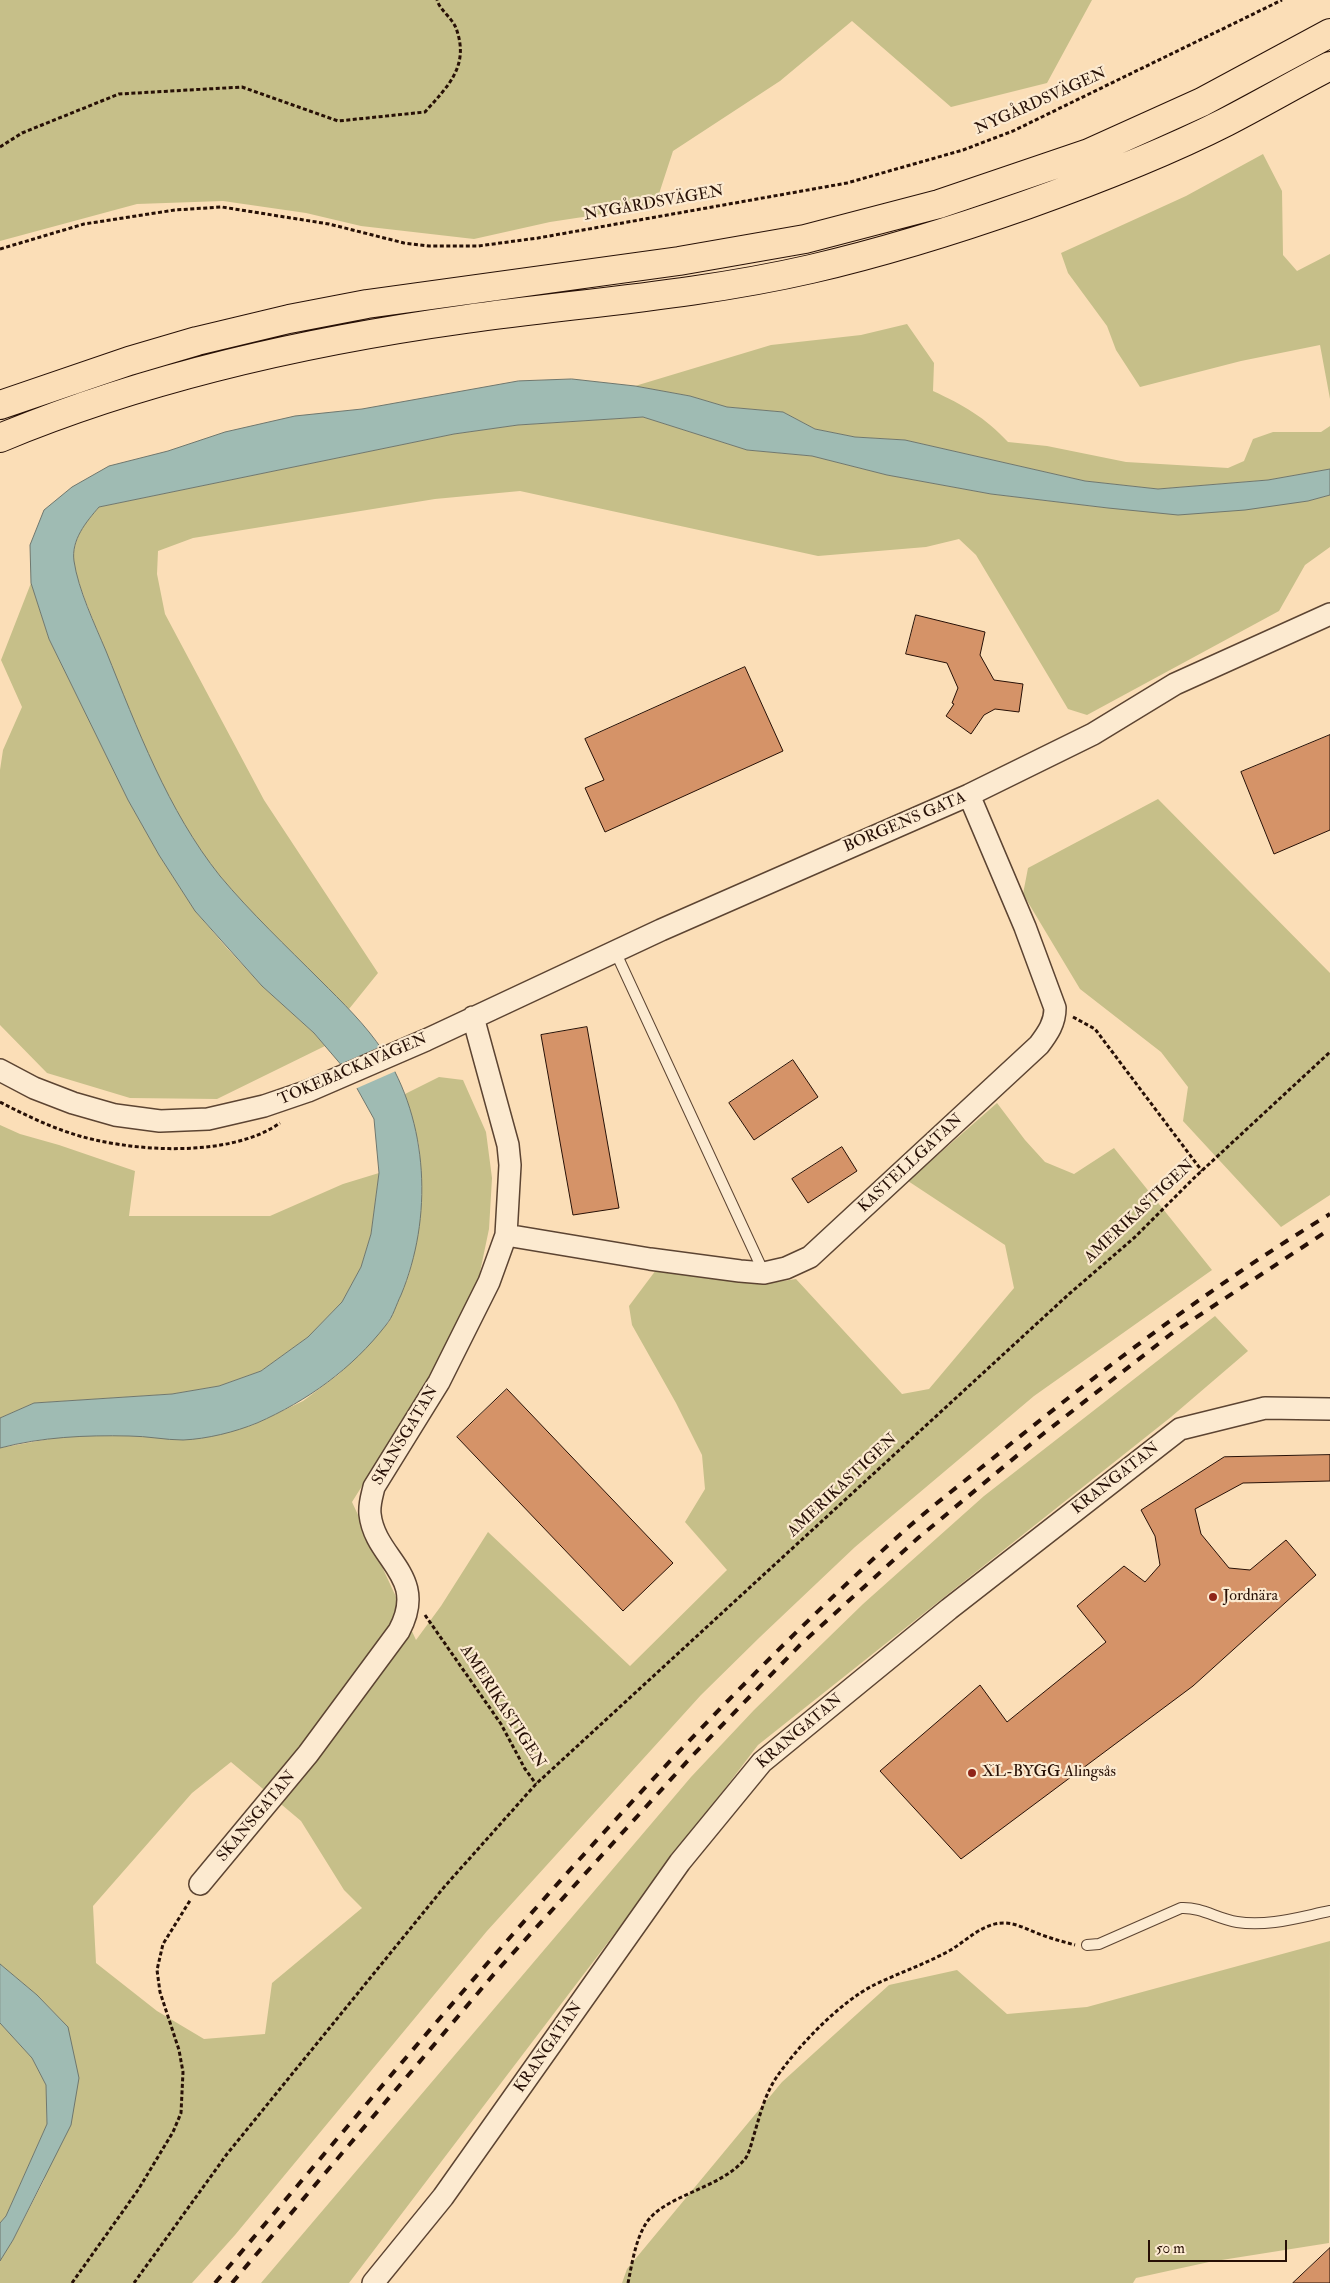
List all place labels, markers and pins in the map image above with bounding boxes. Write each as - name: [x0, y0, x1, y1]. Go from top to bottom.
- place label: Jordnära: [1223, 1587, 1278, 1607]
- marker: Jordnära: [1207, 1591, 1219, 1603]
- place label: XL-BYGG Alingsås: [982, 1763, 1116, 1783]
- marker: XL-BYGG Alingsås: [966, 1767, 978, 1779]

